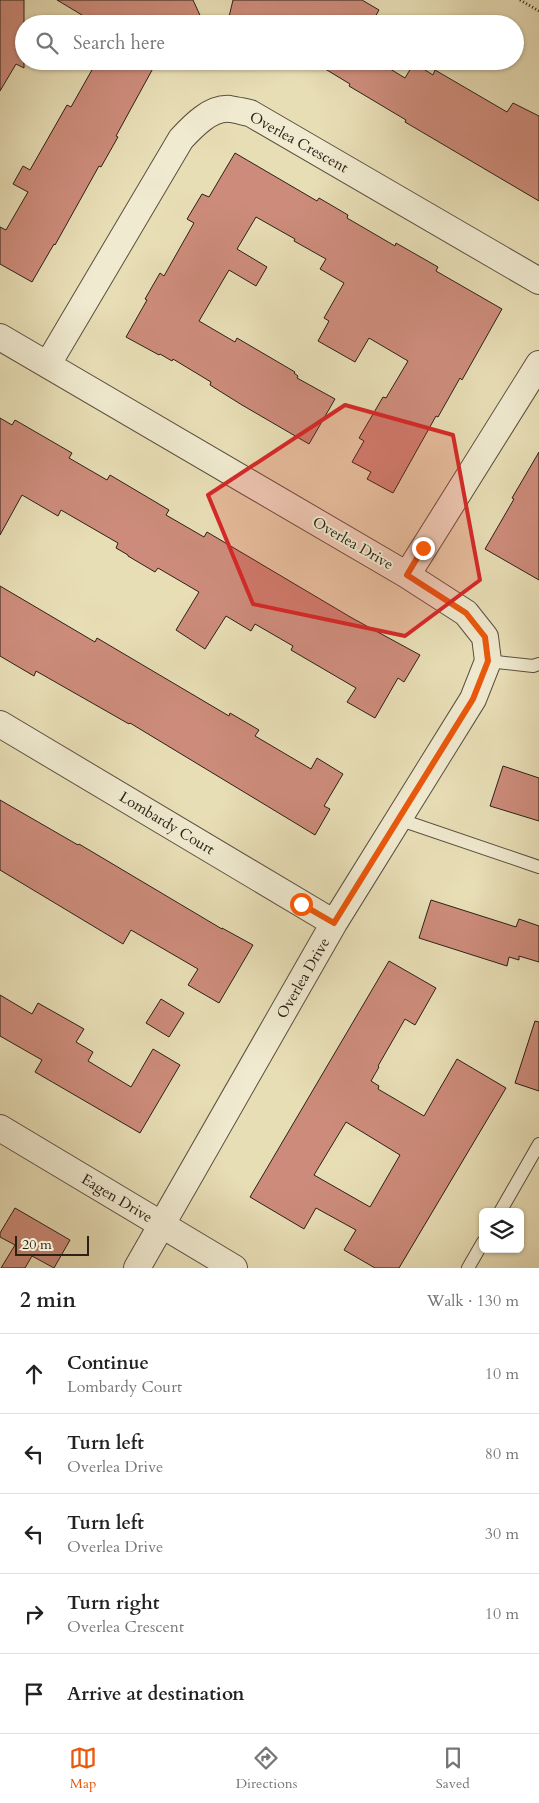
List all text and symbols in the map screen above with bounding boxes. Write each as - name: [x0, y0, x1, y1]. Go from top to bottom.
- search box: [15, 15, 524, 70]
- icon: search: [33, 29, 61, 57]
- text: Search here: [73, 30, 165, 56]
- street label: Overlea Crescent: [246, 107, 352, 177]
- street label: Overlea Drive: [309, 512, 397, 574]
- route end: [412, 537, 435, 560]
- street label: Lombardy Court: [116, 787, 219, 859]
- route start: [290, 893, 313, 916]
- street label: Overlea Drive: [272, 934, 334, 1022]
- street label: Eagen Drive: [78, 1169, 157, 1227]
- map controls: [479, 1208, 524, 1253]
- button: layers: [479, 1208, 524, 1253]
- scale bar: [15, 1233, 89, 1256]
- text: 20 m: [22, 1235, 52, 1254]
- text: 2 min: [20, 1286, 76, 1315]
- text: Walk · 130 m: [427, 1290, 519, 1312]
- text: Continue: [67, 1350, 149, 1376]
- icon: ahead: [20, 1360, 48, 1388]
- text: 10 m: [485, 1363, 519, 1385]
- text: Lombardy Court: [67, 1376, 182, 1398]
- text: Turn left: [67, 1430, 144, 1456]
- icon: left: [20, 1440, 48, 1468]
- text: 80 m: [485, 1443, 519, 1465]
- text: Overlea Drive: [67, 1456, 163, 1478]
- text: Turn left: [67, 1510, 144, 1536]
- icon: left: [20, 1520, 48, 1548]
- text: 30 m: [485, 1523, 519, 1545]
- text: Overlea Drive: [67, 1536, 163, 1558]
- text: Turn right: [67, 1590, 159, 1616]
- icon: right: [20, 1600, 48, 1628]
- text: 10 m: [485, 1603, 519, 1625]
- text: Overlea Crescent: [67, 1616, 184, 1638]
- icon: arrive: [20, 1680, 48, 1708]
- text: Arrive at destination: [67, 1681, 244, 1707]
- tab: Map: [69, 1744, 97, 1793]
- tab: Directions: [236, 1744, 297, 1793]
- tab: Saved: [436, 1744, 470, 1793]

